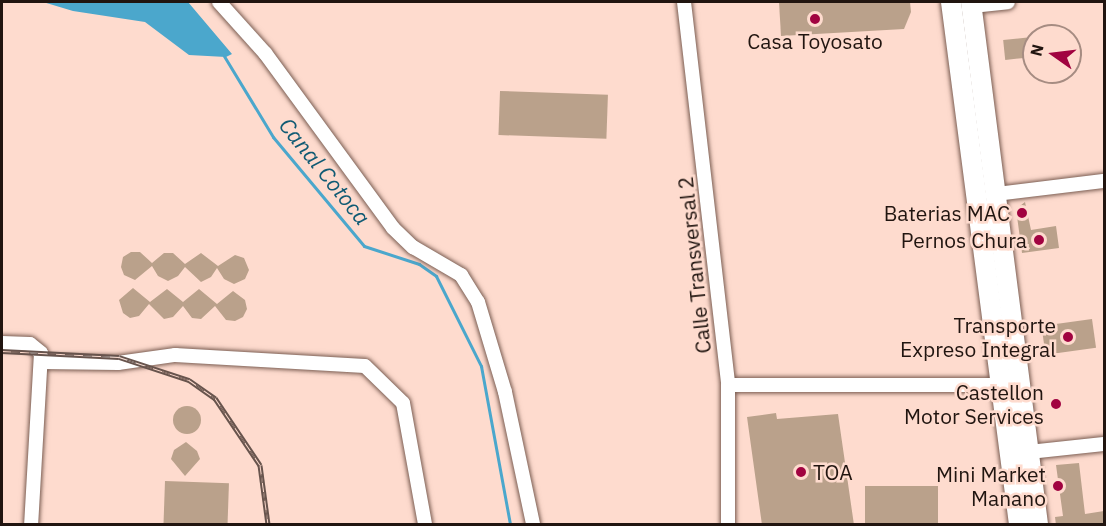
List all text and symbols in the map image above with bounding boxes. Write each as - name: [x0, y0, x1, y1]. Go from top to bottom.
- marker: Casa Toyosato: [808, 12, 822, 26]
- north arrow: [1022, 24, 1082, 84]
- place label: Casa Toyosato: [747, 28, 883, 54]
- text: N: [1025, 42, 1048, 58]
- water label: Canal Cotoca: [274, 112, 376, 230]
- street label: Calle Transversal 2: [672, 175, 716, 355]
- place label: Baterias MAC: [884, 200, 1010, 226]
- marker: Baterias MAC: [1015, 206, 1029, 220]
- place label: Pernos Chura: [901, 227, 1027, 253]
- marker: Pernos Chura: [1032, 233, 1046, 247]
- place label: Transporte Expreso Integral: [900, 312, 1056, 362]
- marker: Transporte Expreso Integral: [1061, 330, 1075, 344]
- place label: Castellon Motor Services: [904, 379, 1044, 429]
- marker: Castellon Motor Services: [1049, 397, 1063, 411]
- place label: TOA: [813, 459, 853, 485]
- place label: Mini Market Manano: [936, 461, 1046, 511]
- marker: TOA: [794, 465, 808, 479]
- marker: Mini Market Manano: [1051, 479, 1065, 493]

